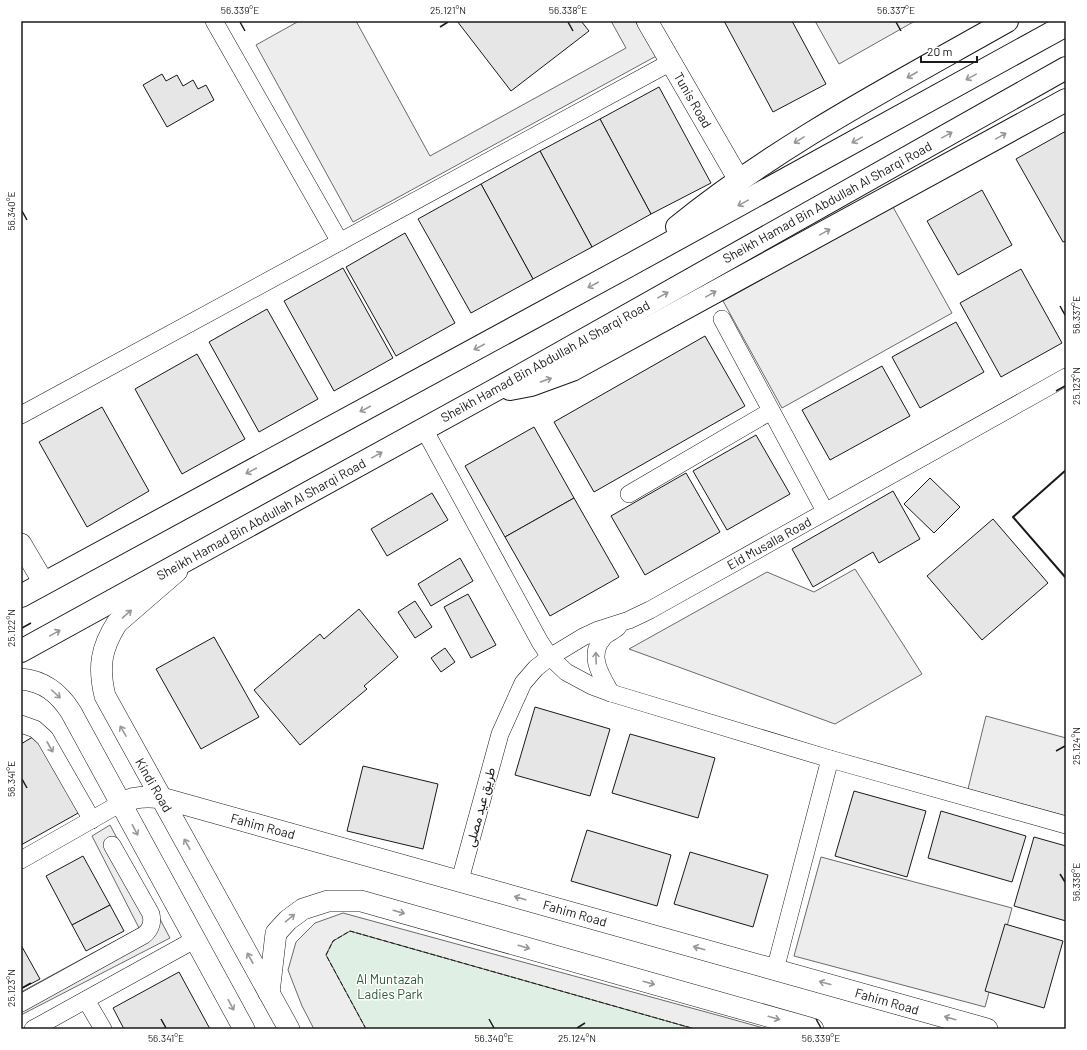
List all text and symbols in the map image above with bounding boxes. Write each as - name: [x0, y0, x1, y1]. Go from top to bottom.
- text: 56.339°E: [221, 4, 259, 16]
- text: 25.121°N: [430, 4, 466, 16]
- text: 56.338°E: [549, 4, 587, 16]
- text: 56.337°E: [877, 4, 915, 16]
- scale bar: [921, 38, 977, 64]
- text: 20 m: [927, 44, 953, 58]
- street label: Tunis Road: [671, 69, 715, 131]
- one-way arrow: [906, 72, 918, 80]
- one-way arrow: [965, 74, 977, 82]
- one-way arrow: [940, 131, 952, 138]
- one-way arrow: [995, 132, 1007, 140]
- one-way arrow: [794, 136, 805, 144]
- one-way arrow: [851, 137, 863, 144]
- street label: Sheikh Hamad Bin Abdullah Al Sharqi Road: [720, 138, 934, 266]
- text: 56.340°E: [5, 191, 17, 231]
- one-way arrow: [737, 199, 749, 207]
- one-way arrow: [819, 228, 831, 235]
- one-way arrow: [588, 282, 600, 289]
- one-way arrow: [705, 290, 717, 297]
- one-way arrow: [657, 291, 669, 299]
- text: 56.337°E: [1070, 296, 1082, 334]
- street label: Sheikh Hamad Bin Abdullah Al Sharqi Road: [438, 297, 652, 425]
- one-way arrow: [473, 343, 485, 351]
- text: 25.123°N: [1070, 367, 1082, 405]
- one-way arrow: [540, 376, 553, 383]
- one-way arrow: [359, 405, 371, 413]
- one-way arrow: [371, 450, 383, 458]
- street label: Sheikh Hamad Bin Abdullah Al Sharqi Road: [154, 455, 368, 583]
- one-way arrow: [245, 467, 257, 475]
- street label: Eid Musalla Road: [724, 513, 814, 573]
- text: 25.122°N: [5, 609, 17, 647]
- one-way arrow: [122, 610, 132, 619]
- one-way arrow: [49, 628, 61, 636]
- one-way arrow: [593, 652, 600, 665]
- one-way arrow: [51, 689, 61, 698]
- one-way arrow: [119, 725, 127, 737]
- text: 25.124°N: [1070, 727, 1082, 765]
- one-way arrow: [47, 741, 55, 753]
- street label: Kindi Road: [132, 755, 176, 815]
- text: 56.341°E: [5, 761, 17, 797]
- street label: طريق عيد مصلى: [462, 765, 499, 849]
- street label: Fahim Road: [229, 810, 297, 842]
- one-way arrow: [132, 824, 140, 836]
- one-way arrow: [183, 838, 191, 850]
- text: 56.338°E: [1070, 863, 1082, 901]
- one-way arrow: [514, 893, 527, 901]
- street label: Fahim Road: [541, 896, 609, 930]
- one-way arrow: [392, 909, 405, 916]
- one-way arrow: [285, 914, 296, 923]
- one-way arrow: [517, 944, 530, 951]
- one-way arrow: [693, 944, 706, 952]
- one-way arrow: [246, 952, 253, 964]
- text: 25.123°N: [5, 969, 17, 1007]
- park label: Al Muntazah Ladies Park: [356, 971, 424, 1002]
- one-way arrow: [818, 979, 831, 987]
- one-way arrow: [642, 980, 655, 987]
- street label: Fahim Road: [853, 984, 921, 1018]
- one-way arrow: [228, 999, 235, 1011]
- one-way arrow: [944, 1014, 957, 1021]
- one-way arrow: [767, 1015, 780, 1022]
- text: 56.341°E: [148, 1032, 184, 1044]
- text: 56.340°E: [474, 1032, 514, 1044]
- text: 25.124°N: [558, 1032, 596, 1044]
- text: 56.339°E: [802, 1032, 840, 1044]

